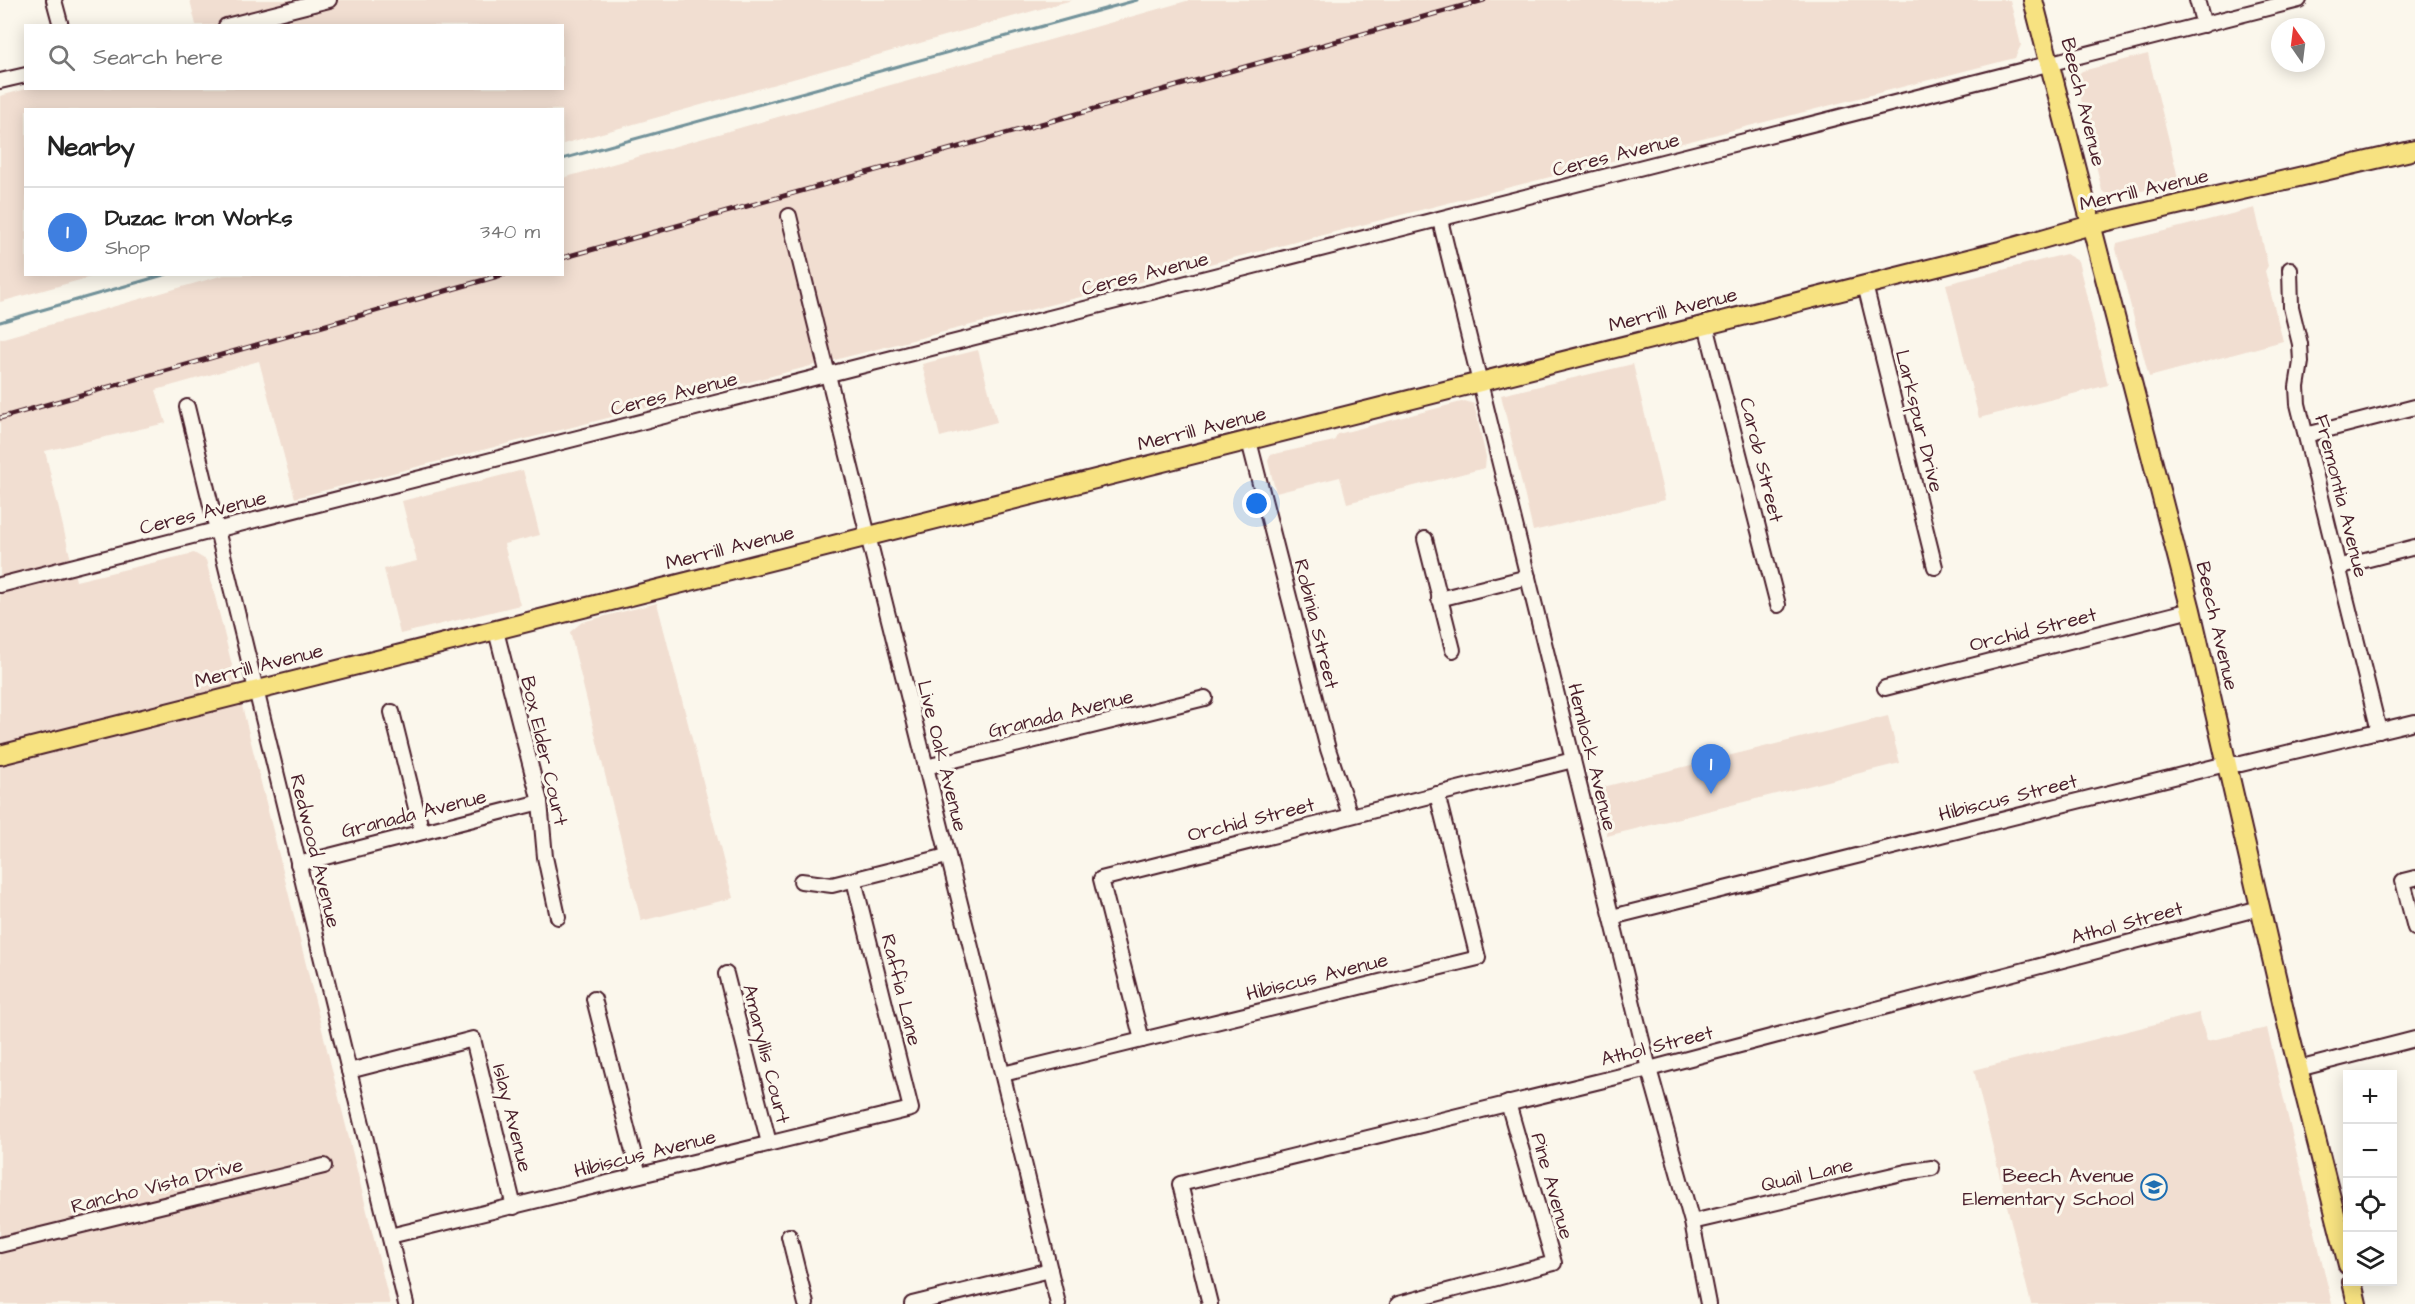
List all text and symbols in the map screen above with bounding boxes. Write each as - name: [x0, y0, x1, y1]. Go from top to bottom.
- north arrow: [2271, 18, 2325, 72]
- search box: [24, 24, 564, 90]
- street label: Beech Avenue: [2054, 35, 2113, 169]
- icon: search: [45, 41, 78, 74]
- text: Search here: [93, 42, 223, 73]
- street label: Ceres Avenue: [1550, 126, 1683, 184]
- text: Nearby: [48, 129, 135, 165]
- street label: Merrill Avenue: [2077, 162, 2211, 218]
- text: Duzac Iron Works: [105, 203, 293, 234]
- text: 1: [66, 218, 69, 246]
- text: 340 m: [480, 218, 540, 246]
- text: Shop: [105, 234, 150, 262]
- street label: Ceres Avenue: [1079, 245, 1212, 303]
- street label: Merrill Avenue: [1606, 280, 1740, 340]
- street label: Larkspur Drive: [1888, 347, 1950, 495]
- street label: Ceres Avenue: [608, 365, 741, 423]
- street label: Carob Street: [1732, 395, 1790, 525]
- street label: Merrill Avenue: [1135, 399, 1269, 459]
- street label: Fremontia Avenue: [2307, 412, 2375, 580]
- street label: Ceres Avenue: [137, 484, 270, 542]
- your location: [1242, 489, 1271, 518]
- street label: Merrill Avenue: [663, 518, 797, 578]
- street label: Robinia Street: [1286, 556, 1346, 692]
- street label: Beech Avenue: [2189, 559, 2245, 693]
- street label: Orchid Street: [1967, 601, 2099, 659]
- street label: Merrill Avenue: [192, 636, 326, 696]
- street label: Box Elder Court: [513, 673, 575, 829]
- street label: Live Oak Avenue: [910, 677, 974, 835]
- street label: Hemlock Avenue: [1560, 680, 1624, 834]
- street label: Granada Avenue: [985, 682, 1137, 746]
- pin: 1: [1692, 744, 1730, 794]
- street label: Hibiscus Street: [1936, 767, 2080, 829]
- street label: Redwood Avenue: [282, 771, 348, 931]
- street label: Granada Avenue: [338, 782, 490, 846]
- street label: Orchid Street: [1185, 791, 1317, 849]
- street label: Athol Street: [2068, 895, 2186, 951]
- street label: Raffia Lane: [874, 931, 928, 1049]
- street label: Hibiscus Avenue: [1243, 946, 1391, 1008]
- street label: Amaryllis Court: [734, 981, 797, 1127]
- street label: Athol Street: [1598, 1019, 1716, 1073]
- street label: Islay Avenue: [484, 1061, 539, 1175]
- map controls: [2343, 1070, 2397, 1286]
- button: +: [2343, 1070, 2397, 1124]
- street label: Hibiscus Avenue: [571, 1123, 719, 1185]
- button: −: [2343, 1124, 2397, 1178]
- street label: Pine Avenue: [1523, 1129, 1581, 1243]
- street label: Rancho Vista Drive: [68, 1151, 246, 1221]
- street label: Quail Lane: [1758, 1151, 1856, 1199]
- place label: Beech Avenue Elementary School: [1962, 1162, 2134, 1214]
- school or university icon: Beech Avenue Elementary School: [2139, 1172, 2169, 1202]
- button: locate: [2343, 1178, 2397, 1232]
- button: layers: [2343, 1232, 2397, 1286]

